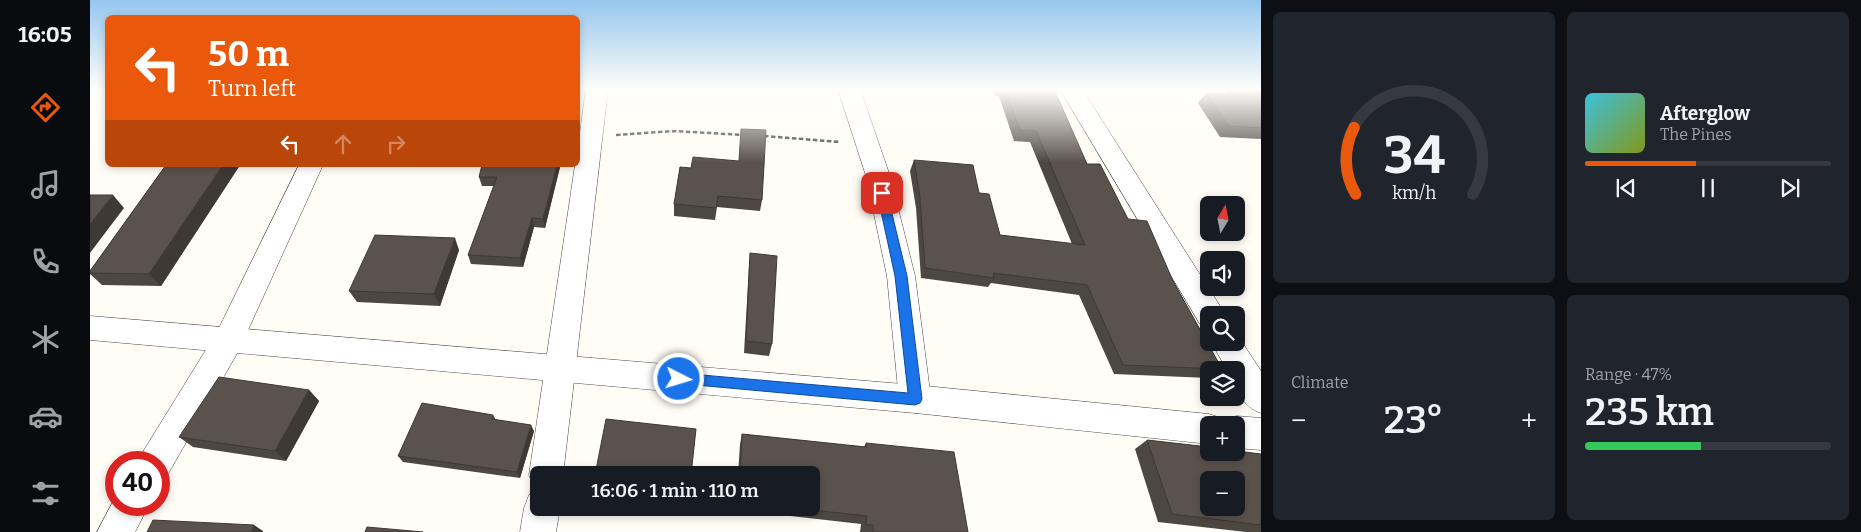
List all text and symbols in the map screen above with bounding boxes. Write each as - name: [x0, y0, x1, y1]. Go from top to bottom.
- text: 16:05: [18, 21, 72, 48]
- text: 50 m: [208, 33, 289, 75]
- icon: left: [125, 35, 190, 100]
- text: Turn left: [208, 75, 296, 102]
- icon: directions: [28, 90, 63, 125]
- text: Afterglow: [1660, 102, 1750, 125]
- text: 34: [1383, 124, 1445, 187]
- text: The Pines: [1660, 125, 1732, 144]
- icon: left: [276, 130, 304, 158]
- icon: ahead: [329, 130, 357, 158]
- icon: right: [382, 130, 410, 158]
- icon: music: [28, 167, 63, 202]
- pin: [861, 172, 903, 214]
- icon: previous: [1612, 174, 1640, 202]
- icon: pause: [1694, 174, 1722, 202]
- icon: next: [1776, 174, 1804, 202]
- icon: arrive: [868, 179, 896, 207]
- text: km/h: [1392, 182, 1436, 204]
- north arrow: [1200, 196, 1245, 241]
- map controls: [1200, 196, 1245, 516]
- icon: phone: [28, 244, 63, 279]
- button: sound: [1200, 251, 1245, 296]
- button: search: [1200, 306, 1245, 351]
- icon: climate: [28, 322, 63, 357]
- position arrow: [652, 352, 704, 404]
- button: layers: [1200, 361, 1245, 406]
- text: Range · 47%: [1585, 365, 1672, 384]
- text: Climate: [1291, 373, 1349, 392]
- text: 235 km: [1585, 389, 1714, 435]
- text: 23°: [1384, 397, 1444, 443]
- icon: car: [28, 399, 63, 434]
- text: −: [1291, 404, 1306, 437]
- text: +: [1521, 404, 1537, 437]
- button: +: [1200, 416, 1245, 461]
- speed limit sign: 40: [105, 451, 170, 516]
- button: −: [1200, 471, 1245, 516]
- icon: filters: [28, 476, 63, 511]
- text: 16:06 · 1 min · 110 m: [591, 479, 759, 502]

